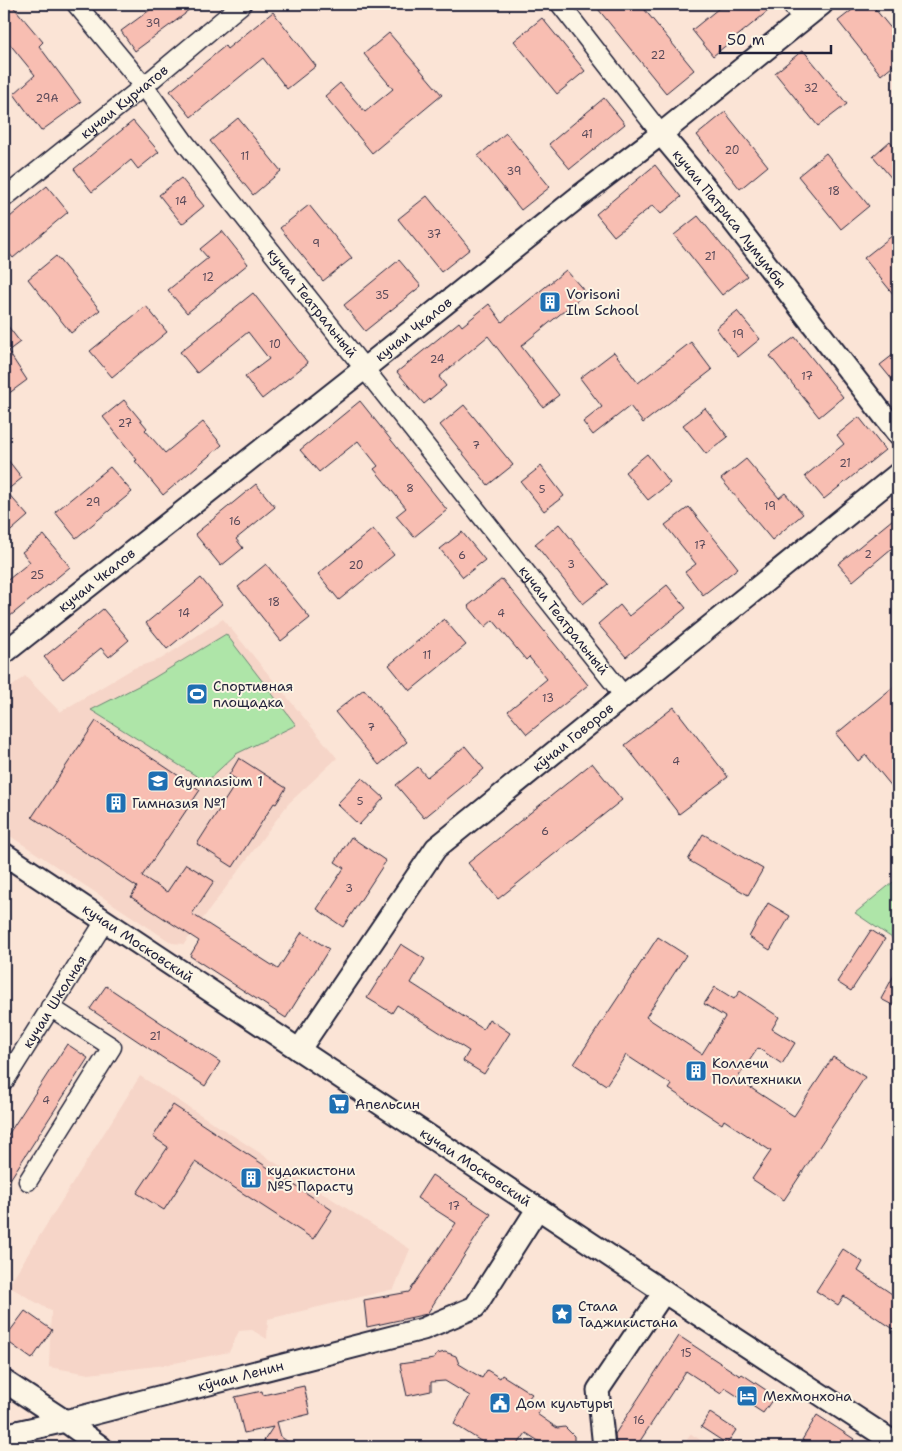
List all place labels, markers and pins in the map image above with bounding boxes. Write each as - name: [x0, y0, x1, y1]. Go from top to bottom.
- place label: Vorisoni Ilm School: [566, 285, 640, 319]
- building icon: Vorisoni Ilm School: [538, 290, 562, 314]
- place label: Спортивная площадка: [213, 677, 293, 711]
- sports icon: Спортивная площадка: [185, 682, 209, 706]
- school or university icon: Gymnasium 1: [146, 769, 170, 793]
- place label: Gymnasium 1: [174, 772, 263, 790]
- building icon: Гимназия №1: [104, 791, 128, 815]
- place label: Гимназия №1: [132, 794, 226, 812]
- place label: Коллечи Политехники: [712, 1054, 802, 1088]
- building icon: Коллечи Политехники: [684, 1059, 708, 1083]
- supermarket icon: Апельсин: [327, 1092, 351, 1116]
- place label: Апельсин: [355, 1095, 420, 1113]
- place label: кудакистони №5 Парасту: [267, 1161, 355, 1195]
- building icon: кудакистони №5 Парасту: [239, 1166, 263, 1190]
- place label: Стала Таджикистана: [578, 1297, 678, 1331]
- place icon: Стала Таджикистана: [550, 1302, 574, 1326]
- hotel icon: Мехмонхона: [735, 1384, 759, 1408]
- place label: Мехмонхона: [763, 1387, 852, 1405]
- public building icon: Дом культуры: [488, 1391, 512, 1415]
- place label: Дом культуры: [516, 1394, 613, 1412]

